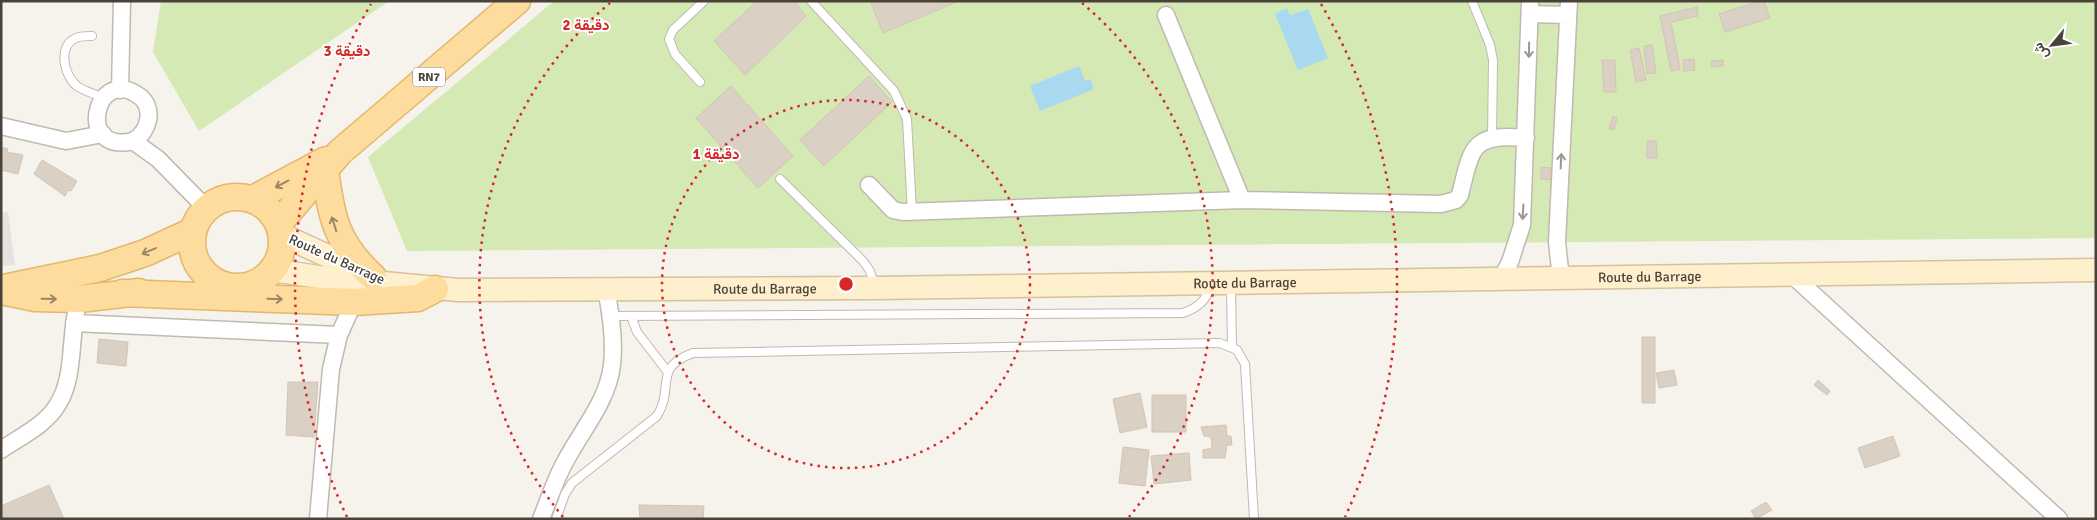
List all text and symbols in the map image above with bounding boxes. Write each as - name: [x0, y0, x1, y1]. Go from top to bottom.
- text: 2 دقيقة: [563, 16, 609, 34]
- north arrow: [2027, 20, 2077, 70]
- text: ش: [2029, 39, 2053, 63]
- text: 3 دقيقة: [324, 42, 370, 60]
- one-way arrow: [1524, 42, 1533, 58]
- road number: RN7: [413, 68, 445, 86]
- text: 1 دقيقة: [693, 145, 739, 163]
- one-way arrow: [1557, 153, 1566, 169]
- one-way arrow: [275, 179, 289, 189]
- one-way arrow: [1518, 204, 1527, 220]
- one-way arrow: [329, 216, 339, 232]
- street label: Route du Barrage: [286, 231, 387, 288]
- one-way arrow: [142, 247, 157, 256]
- street label: Route du Barrage: [1598, 268, 1702, 286]
- street label: Route du Barrage: [1193, 274, 1297, 292]
- centre of rings: [837, 275, 855, 293]
- street label: Route du Barrage: [713, 280, 817, 298]
- one-way arrow: [41, 294, 57, 303]
- one-way arrow: [267, 294, 283, 303]

